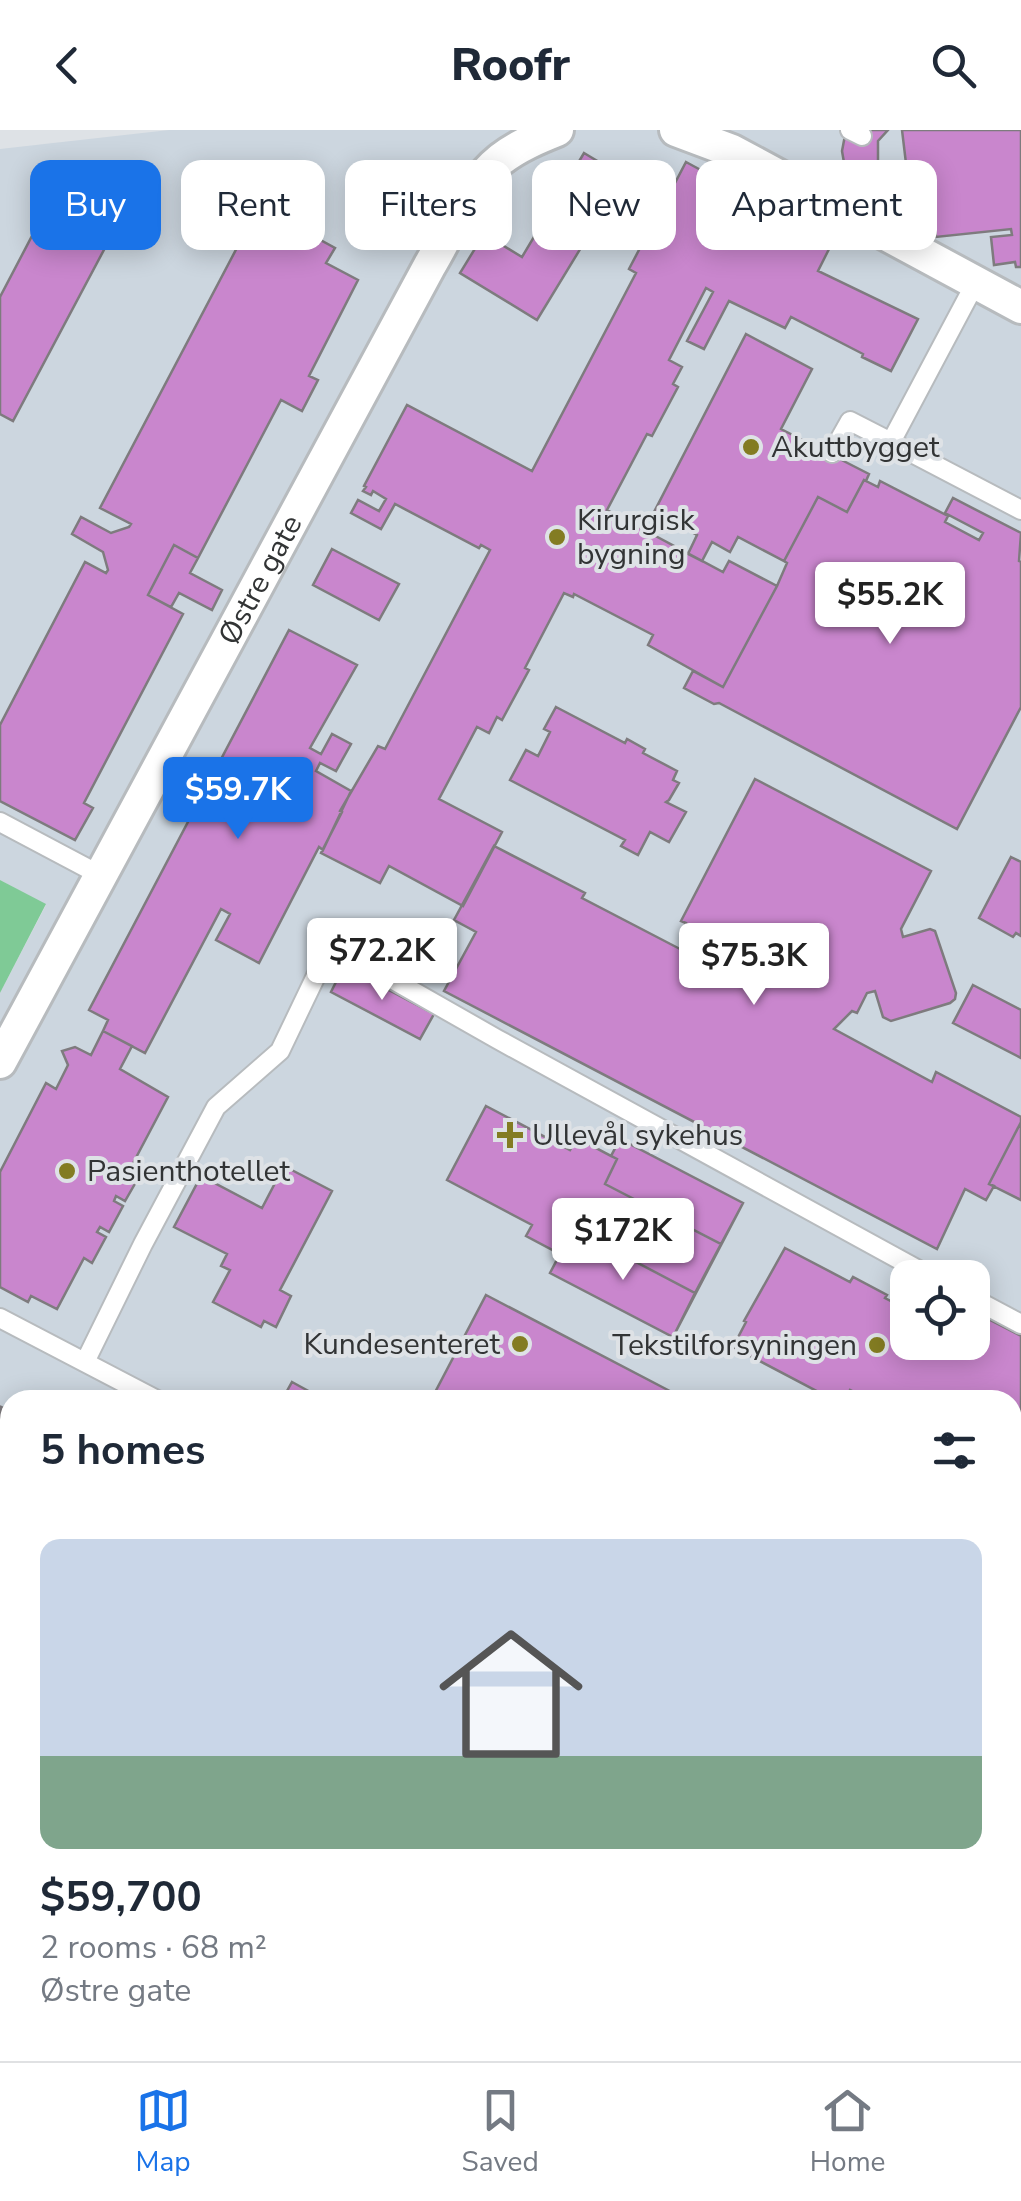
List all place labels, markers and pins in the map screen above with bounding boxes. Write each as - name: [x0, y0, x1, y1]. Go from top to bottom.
- place label: Akuttbygget: [771, 427, 940, 468]
- marker: Akuttbygget: [740, 436, 762, 458]
- place label: Kirurgisk bygning: [577, 500, 696, 575]
- marker: Kirurgisk bygning: [546, 526, 568, 548]
- pin: $55.2K: [809, 562, 971, 647]
- pin: $59.7K: [157, 757, 319, 842]
- pin: $72.2K: [301, 918, 463, 1003]
- pin: $75.3K: [673, 923, 835, 1008]
- place label: Ullevål sykehus: [532, 1115, 743, 1156]
- marker: Ullevål sykehus: [497, 1122, 523, 1148]
- place label: Pasienthotellet: [87, 1151, 290, 1192]
- marker: Pasienthotellet: [56, 1160, 78, 1182]
- pin: $172K: [553, 1198, 693, 1283]
- place label: Kundesenteret: [303, 1324, 500, 1365]
- place label: Tekstilforsyningen: [612, 1325, 857, 1366]
- marker: Kundesenteret: [509, 1333, 531, 1355]
- marker: Tekstilforsyningen: [866, 1334, 888, 1356]

